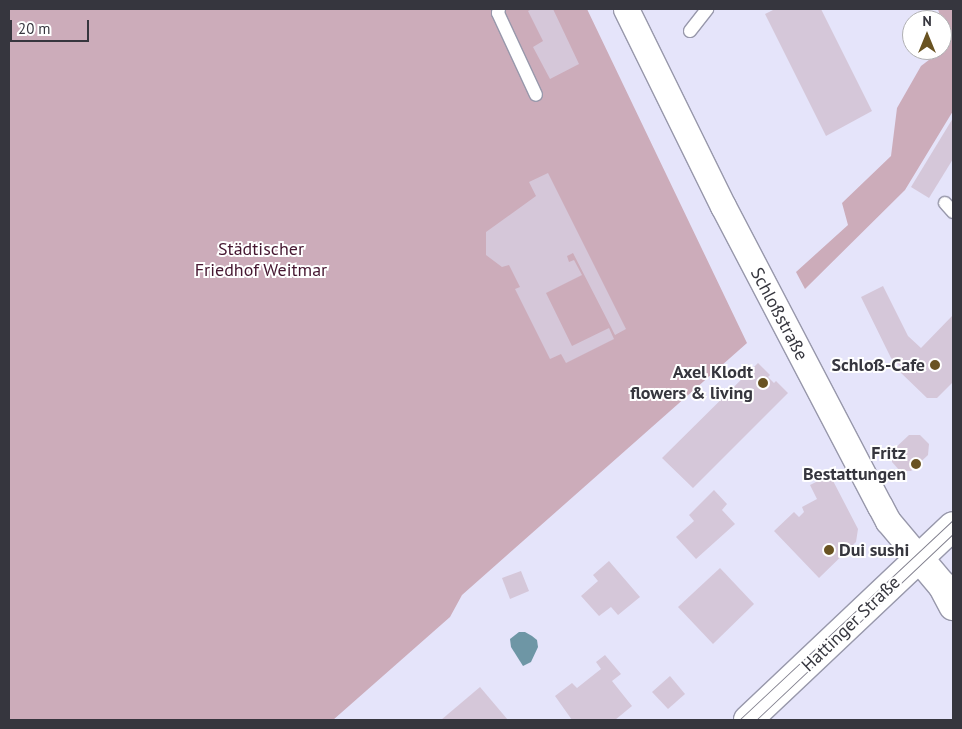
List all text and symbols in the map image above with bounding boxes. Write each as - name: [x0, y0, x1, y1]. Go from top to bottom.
- scale bar: [12, 10, 91, 42]
- north arrow: [902, 10, 952, 60]
- text: N: [922, 12, 932, 30]
- text: 20 m: [18, 19, 51, 38]
- park label: Städtischer Friedhof Weitmar: [195, 239, 327, 282]
- street label: Schloßstraße: [746, 264, 812, 364]
- place label: Schloß-Cafe: [831, 354, 925, 376]
- marker: Schloß-Cafe: [929, 359, 941, 371]
- place label: Axel Klodt flowers & living: [630, 362, 753, 404]
- marker: Axel Klodt flowers & living: [757, 377, 769, 389]
- place label: Fritz Bestattungen: [803, 443, 906, 486]
- marker: Fritz Bestattungen: [910, 458, 922, 470]
- place label: Dui sushi: [839, 539, 909, 561]
- marker: Dui sushi: [823, 544, 835, 556]
- street label: Hattinger Straße: [797, 572, 905, 676]

